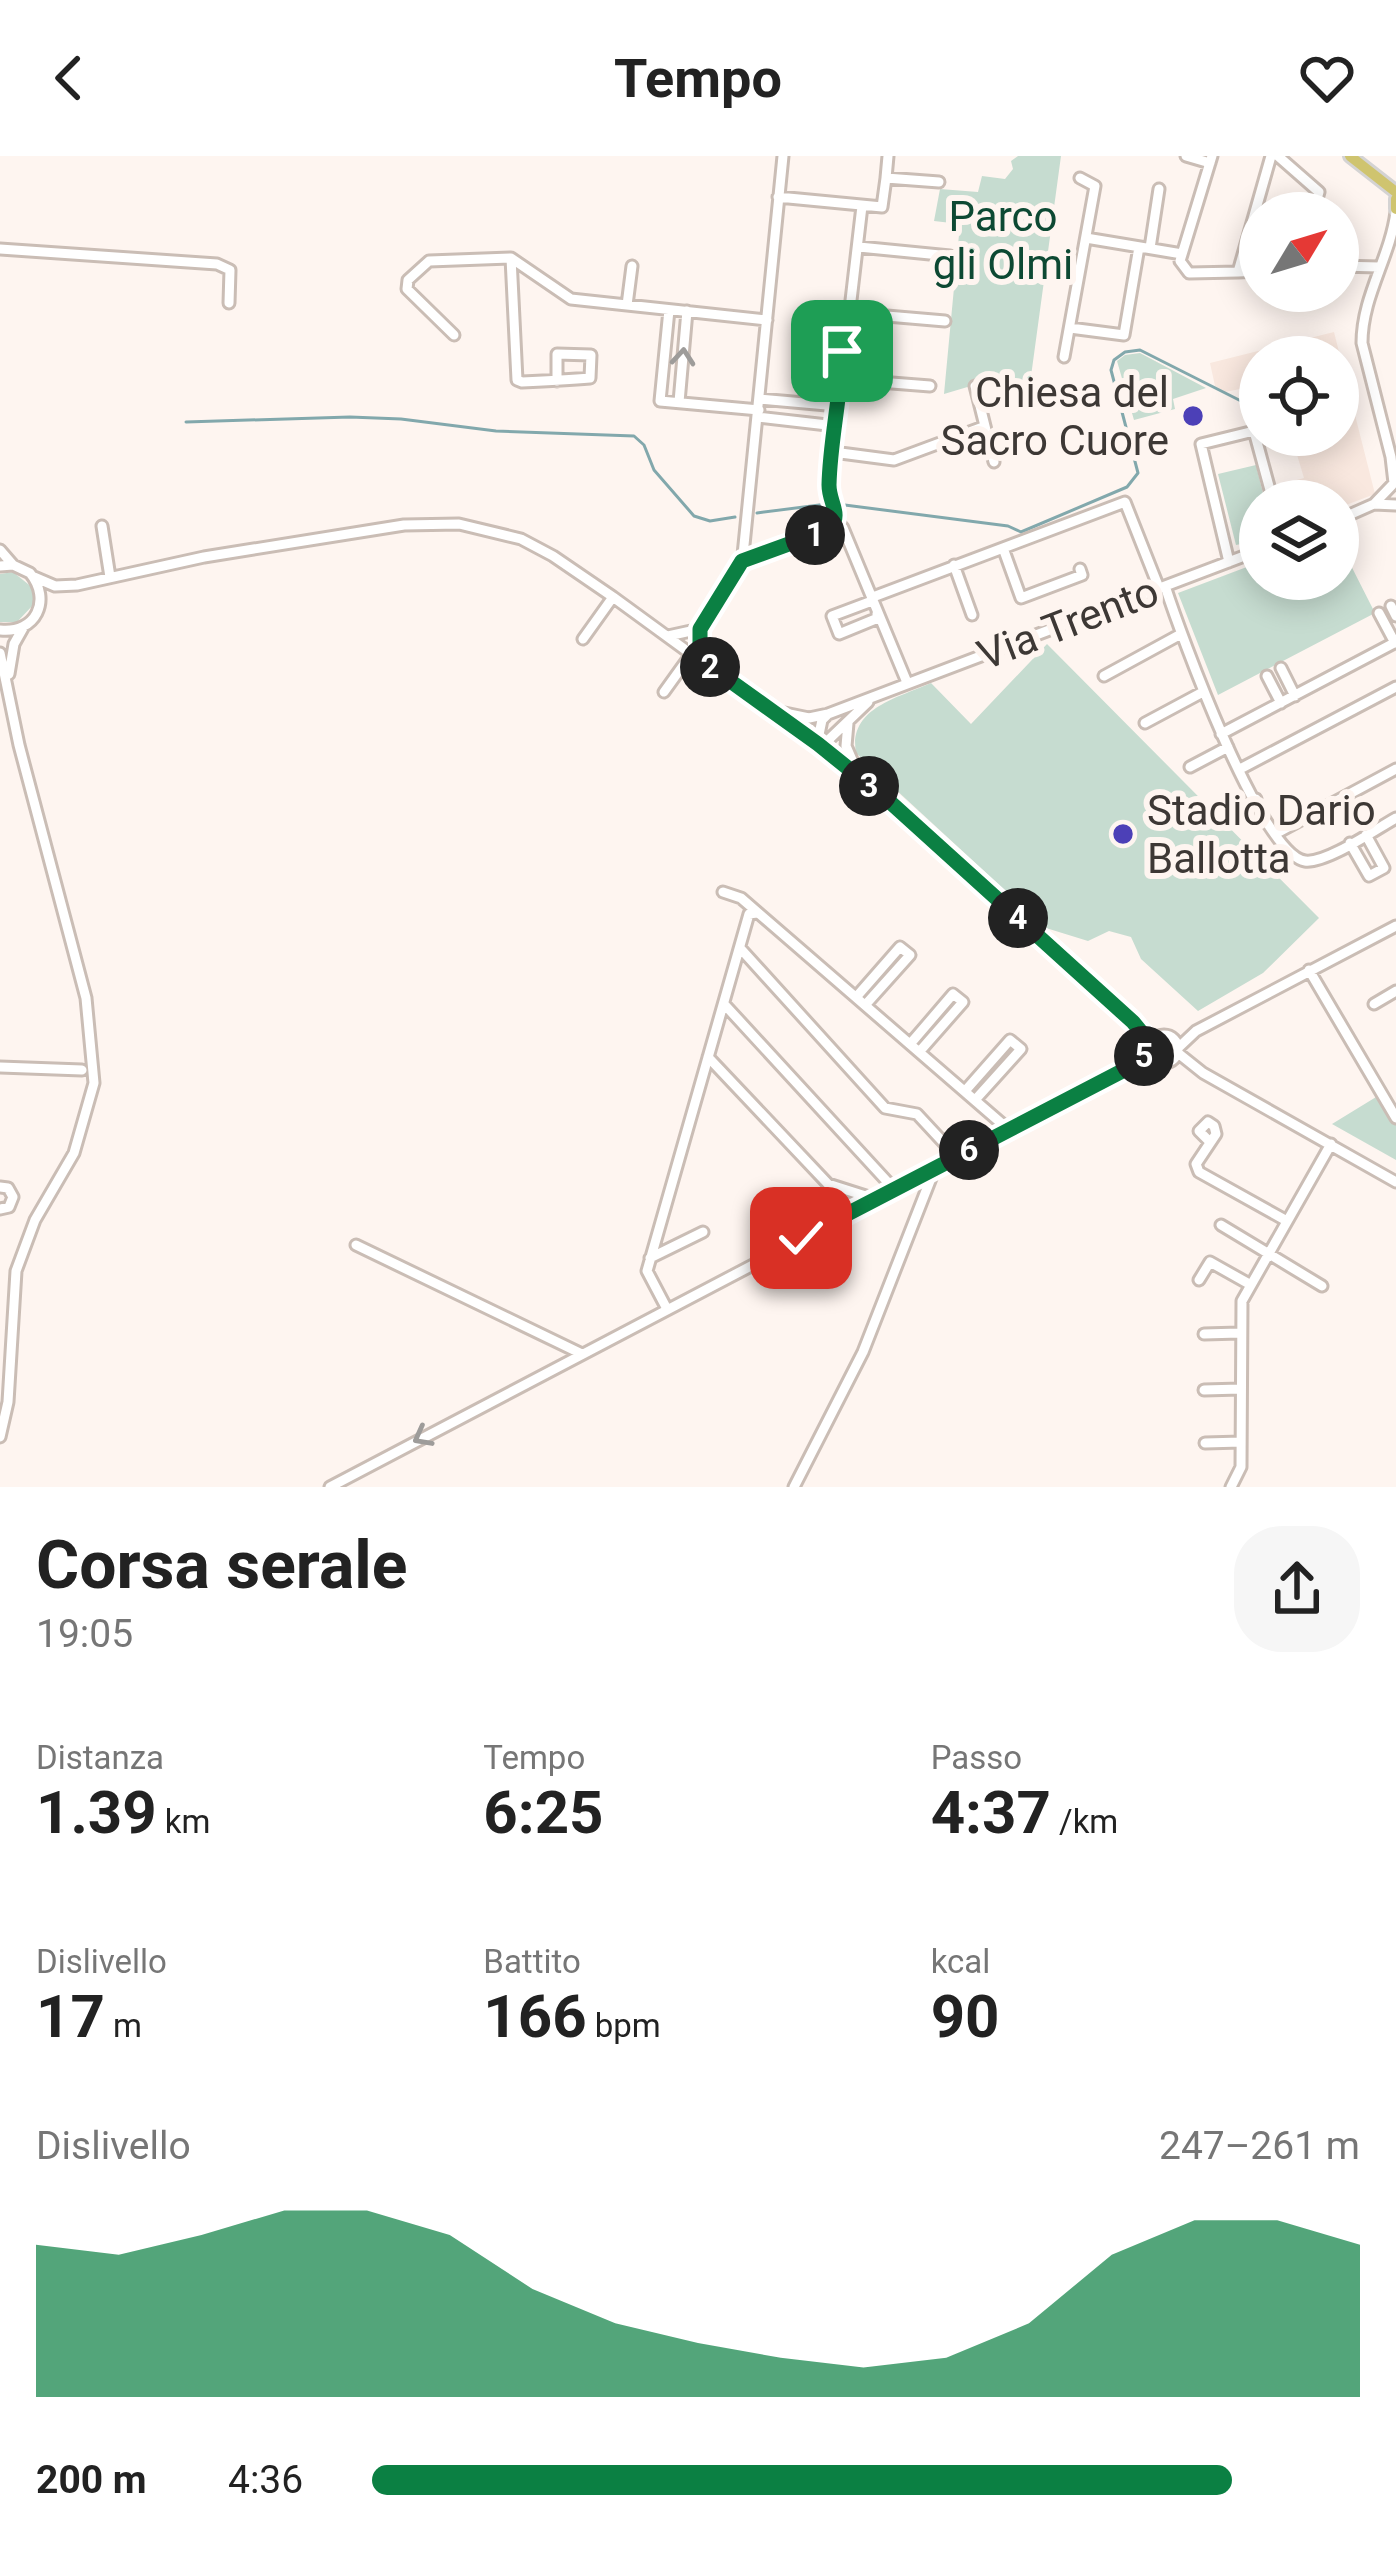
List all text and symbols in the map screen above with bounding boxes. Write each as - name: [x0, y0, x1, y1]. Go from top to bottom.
- icon: back: [36, 45, 102, 111]
- icon: heart: [1294, 45, 1360, 111]
- text: Tempo: [614, 47, 782, 110]
- park label: Parco gli Olmi: [933, 192, 1073, 289]
- north arrow: [1239, 192, 1359, 312]
- map controls: [1239, 192, 1359, 600]
- pin: [791, 300, 893, 402]
- icon: arrive: [809, 318, 875, 384]
- button: locate: [1239, 336, 1359, 456]
- one-way arrow: [669, 347, 695, 366]
- place label: Chiesa del Sacro Cuore: [940, 368, 1169, 465]
- marker: Chiesa del Sacro Cuore: [1180, 403, 1206, 429]
- button: layers: [1239, 480, 1359, 600]
- pin: 1: [785, 505, 845, 565]
- text: 1: [806, 515, 824, 554]
- street label: Via Trento: [971, 566, 1165, 680]
- pin: 2: [680, 637, 740, 697]
- text: 2: [701, 647, 719, 686]
- pin: 3: [839, 756, 899, 816]
- text: 3: [860, 766, 878, 805]
- place label: Stadio Dario Ballotta: [1147, 786, 1376, 883]
- marker: Stadio Dario Ballotta: [1110, 821, 1136, 847]
- pin: 4: [988, 888, 1048, 948]
- text: 4: [1009, 898, 1027, 937]
- pin: 5: [1114, 1026, 1174, 1086]
- text: 5: [1135, 1036, 1153, 1075]
- pin: 6: [939, 1120, 999, 1180]
- text: 6: [960, 1130, 978, 1169]
- pin: [750, 1187, 852, 1289]
- icon: check: [768, 1205, 834, 1271]
- one-way arrow: [414, 1423, 435, 1446]
- button: share: [1234, 1526, 1360, 1652]
- text: Corsa serale: [36, 1527, 407, 1604]
- text: 19:05: [36, 1611, 133, 1657]
- text: Distanza: [36, 1738, 164, 1777]
- text: Tempo: [483, 1738, 585, 1777]
- text: Passo: [931, 1738, 1022, 1777]
- text: 1.39: [36, 1777, 157, 1848]
- text: 6:25: [483, 1777, 604, 1848]
- text: 4:37: [931, 1777, 1051, 1848]
- text: km: [157, 1802, 211, 1841]
- text: /km: [1051, 1802, 1118, 1841]
- text: Dislivello: [36, 1942, 167, 1981]
- text: Battito: [483, 1942, 581, 1981]
- text: kcal: [931, 1942, 990, 1981]
- text: 17: [36, 1981, 105, 2052]
- text: 166: [483, 1981, 587, 2052]
- text: 90: [931, 1981, 1000, 2052]
- text: m: [105, 2006, 142, 2045]
- text: bpm: [587, 2006, 661, 2045]
- text: Dislivello: [36, 2123, 191, 2169]
- text: 247–261 m: [1159, 2123, 1360, 2169]
- text: 200 m: [36, 2457, 147, 2503]
- text: 4:36: [228, 2457, 303, 2503]

